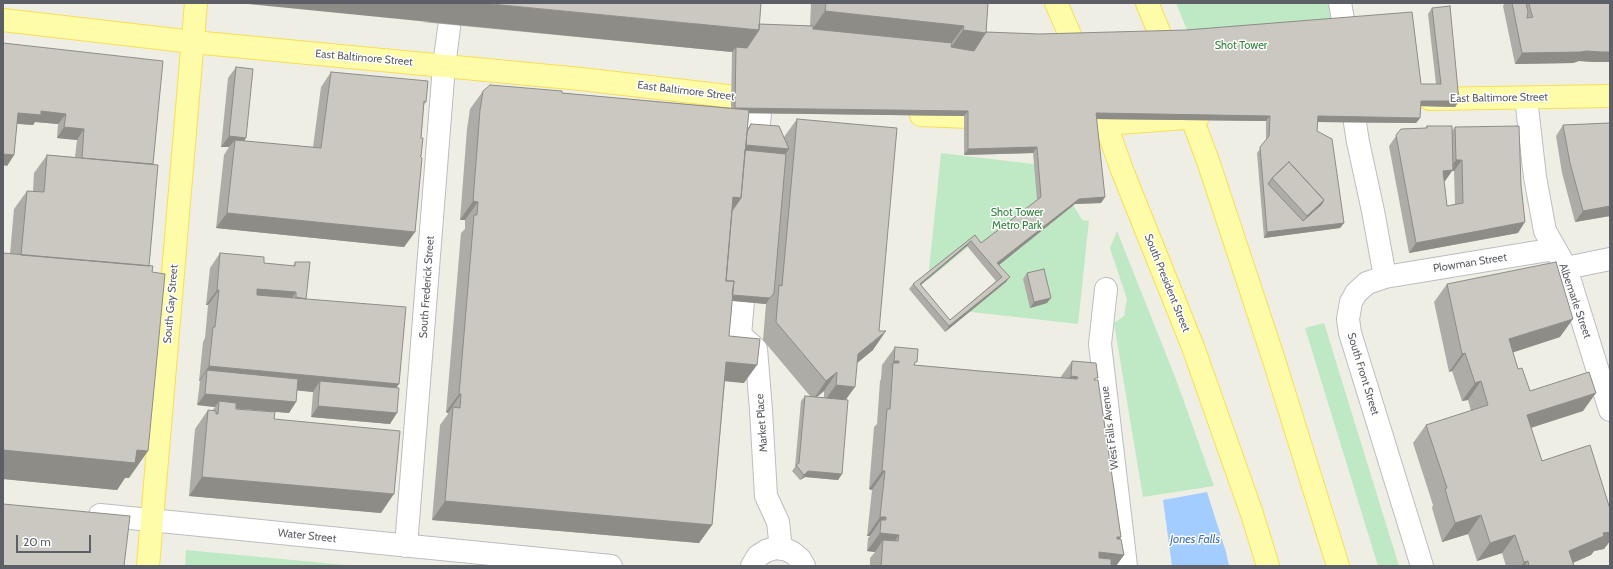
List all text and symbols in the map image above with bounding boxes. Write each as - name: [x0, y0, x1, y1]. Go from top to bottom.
- park label: Shot Tower: [1215, 39, 1267, 53]
- street label: East Baltimore Street: [315, 47, 413, 69]
- street label: East Baltimore Street: [637, 78, 735, 104]
- street label: East Baltimore Street: [1450, 91, 1548, 105]
- park label: Shot Tower Metro Park: [991, 206, 1043, 232]
- street label: South President Street: [1141, 232, 1193, 334]
- street label: South Frederick Street: [417, 235, 437, 339]
- street label: Plowman Street: [1432, 251, 1508, 275]
- street label: Albemarle Street: [1556, 262, 1594, 340]
- street label: South Gay Street: [161, 264, 181, 344]
- street label: South Front Street: [1344, 331, 1382, 417]
- street label: West Falls Avenue: [1098, 386, 1122, 470]
- street label: Market Place: [753, 393, 771, 453]
- street label: Water Street: [277, 526, 337, 546]
- scale bar: [18, 527, 93, 553]
- water label: Jones Falls: [1170, 532, 1220, 546]
- text: 20 m: [23, 534, 51, 549]

